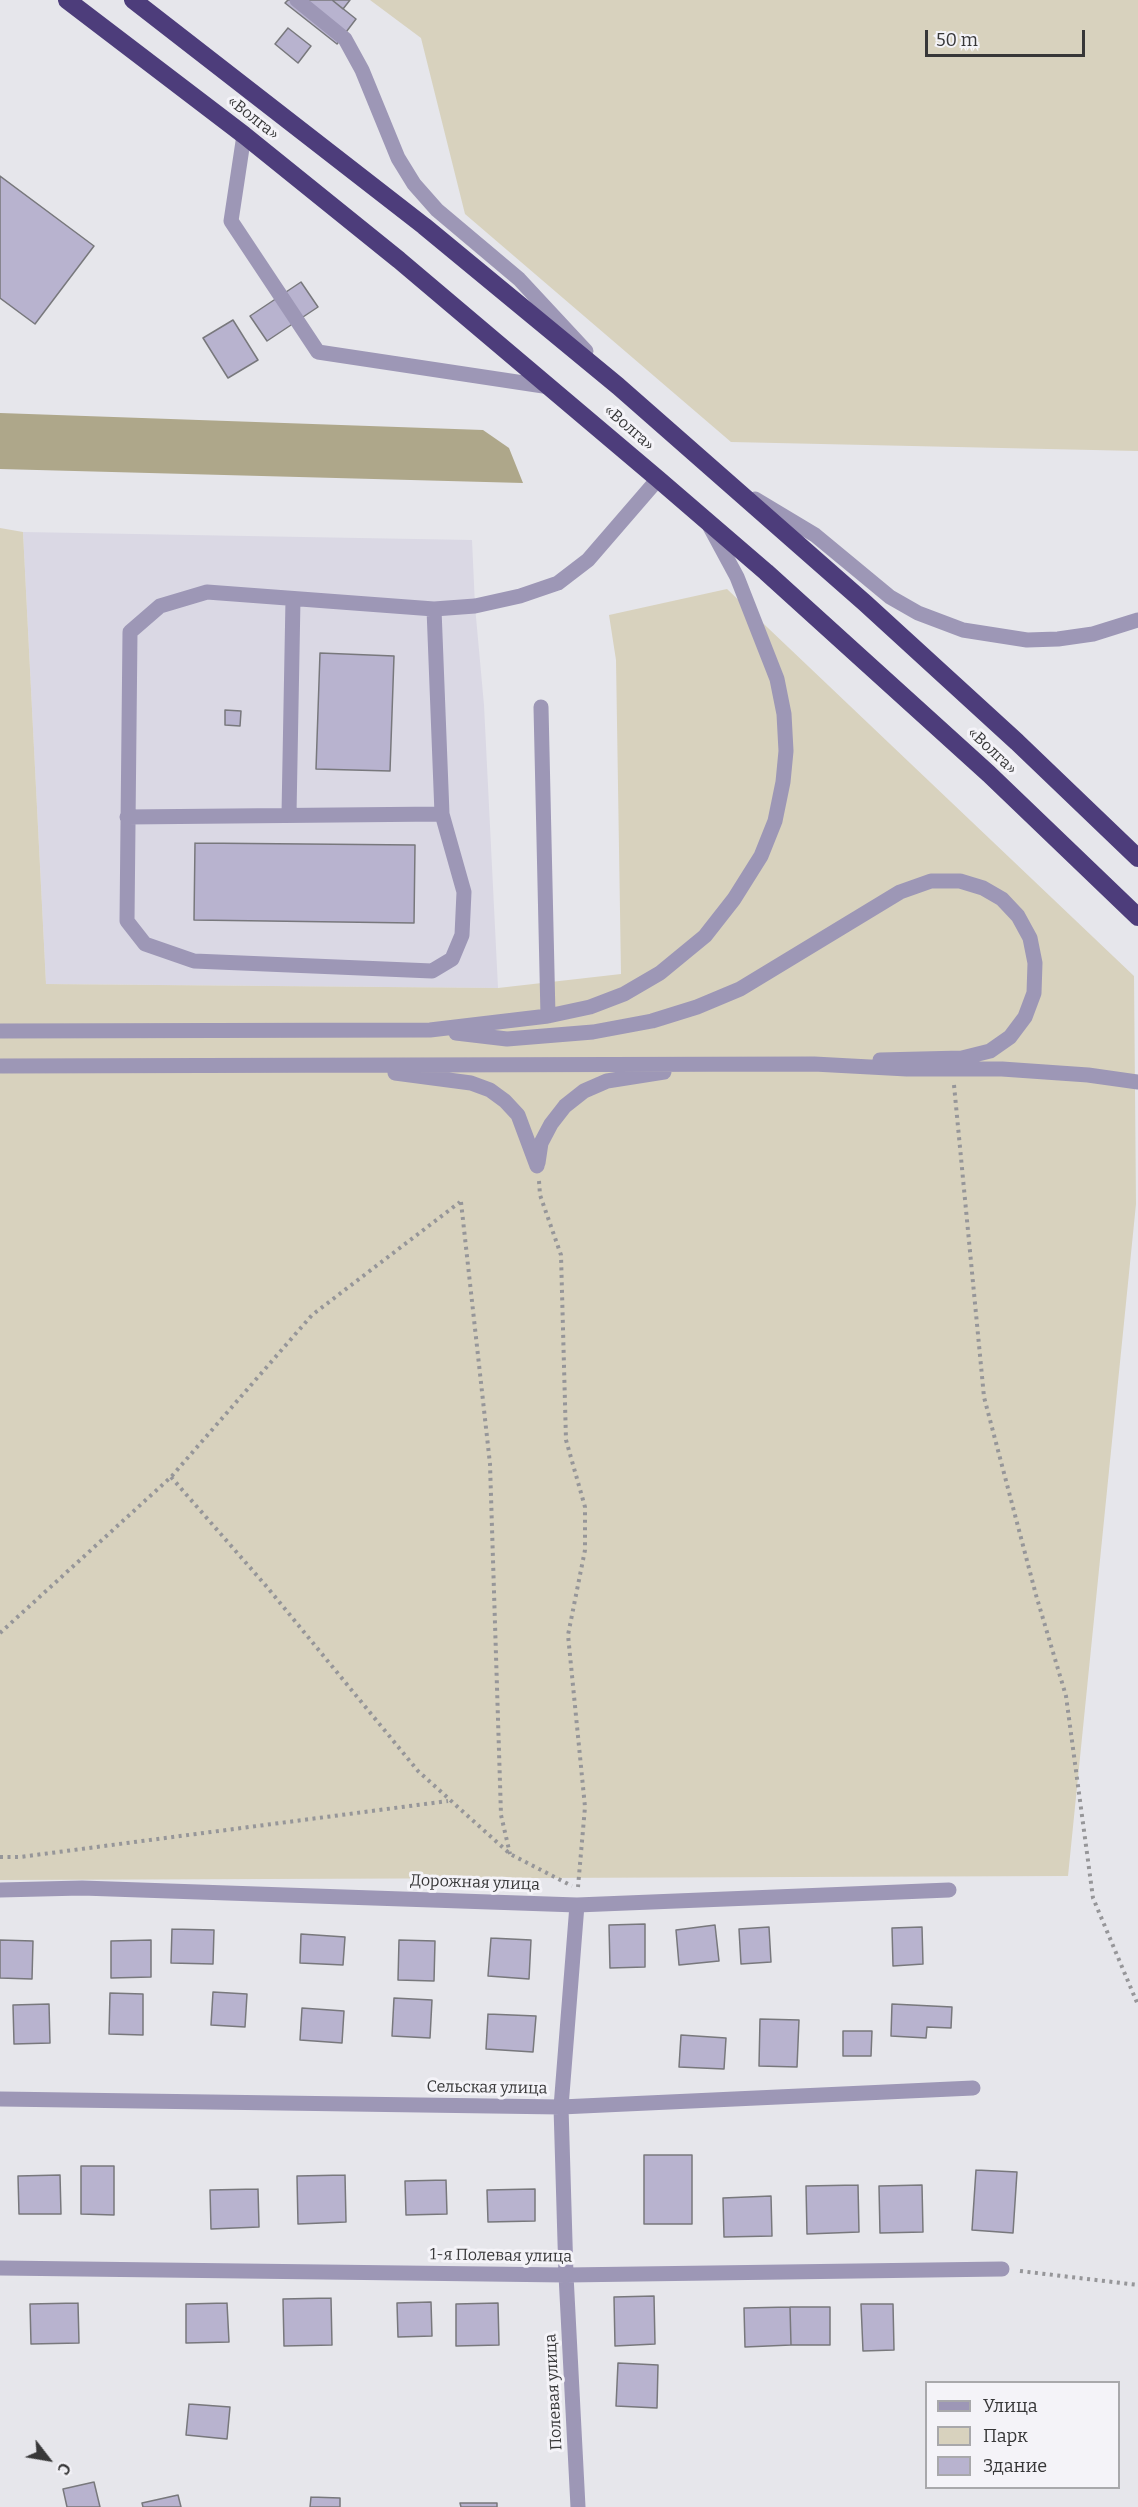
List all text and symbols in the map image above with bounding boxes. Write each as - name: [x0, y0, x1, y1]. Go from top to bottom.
- scale bar: [928, 18, 1088, 56]
- text: 50 m: [936, 29, 978, 51]
- street label: «Волга»: [223, 92, 283, 144]
- street label: «Волга»: [600, 401, 658, 455]
- street label: «Волга»: [963, 723, 1021, 779]
- street label: Дорожная улица: [410, 1871, 540, 1895]
- street label: Сельская улица: [426, 2077, 548, 2099]
- street label: 1-я Полевая улица: [430, 2245, 572, 2267]
- street label: Полевая улица: [541, 2333, 567, 2451]
- legend: [925, 2381, 1120, 2489]
- text: Улица: [983, 2395, 1038, 2417]
- text: Парк: [983, 2425, 1028, 2447]
- north arrow: [18, 2429, 78, 2489]
- text: Здание: [983, 2455, 1047, 2477]
- text: С: [53, 2459, 75, 2478]

